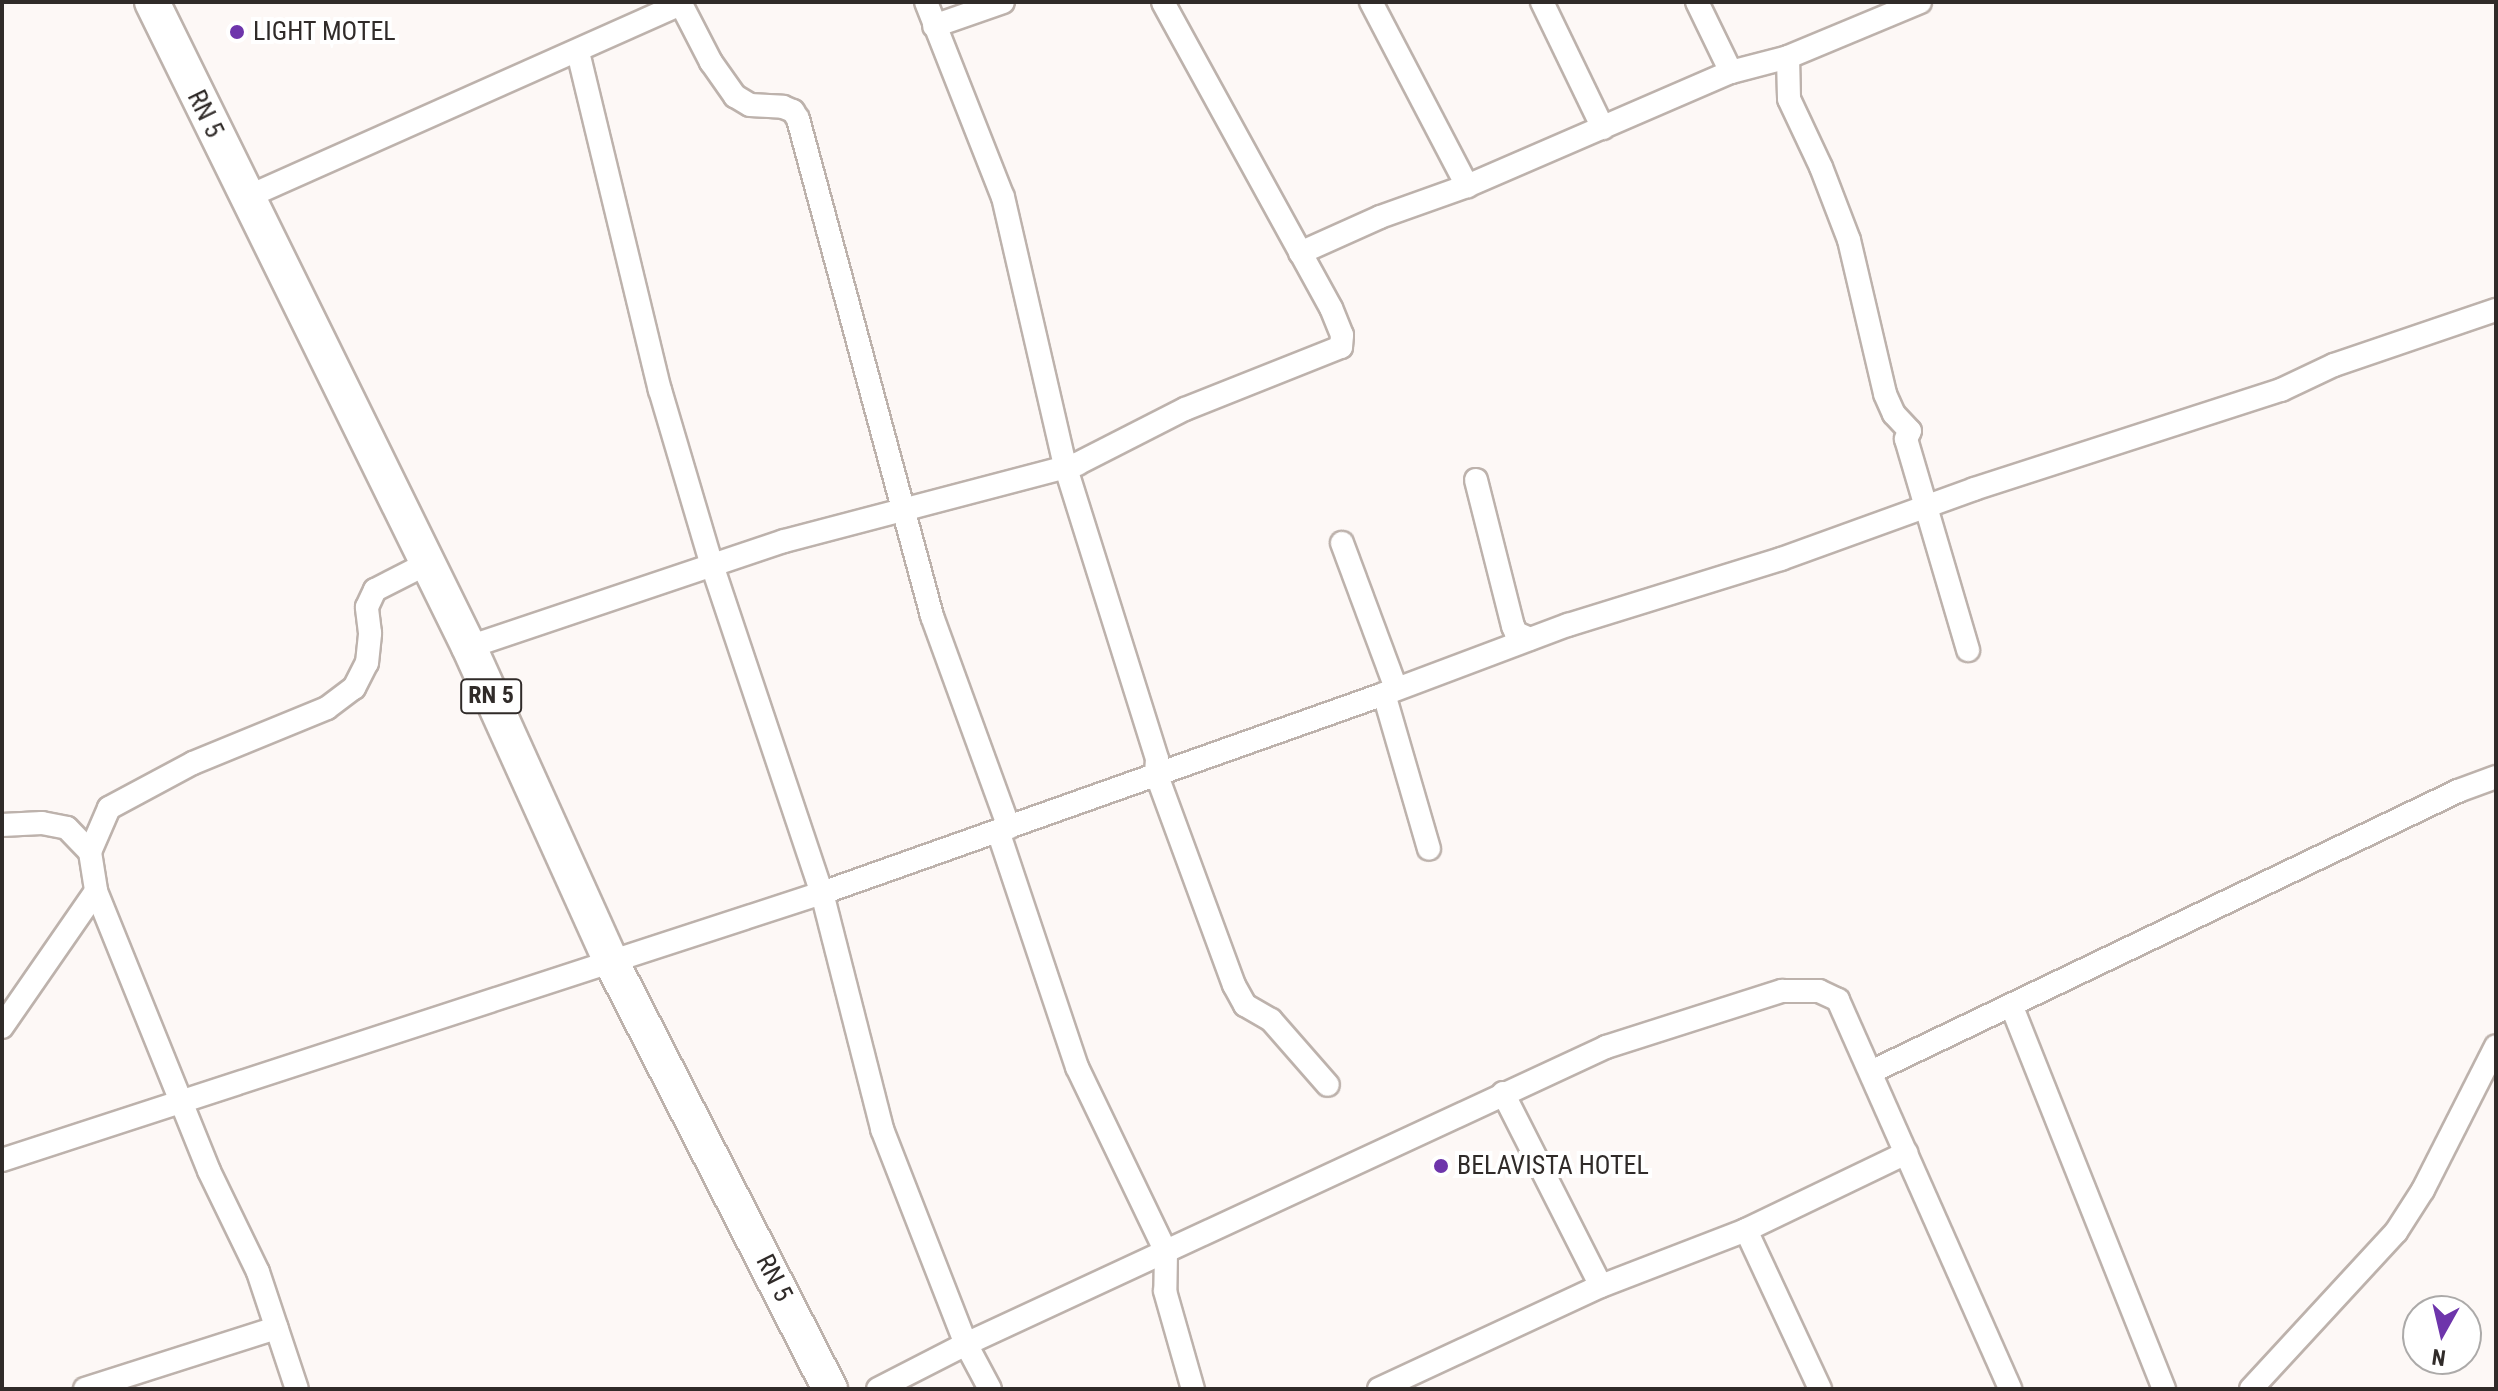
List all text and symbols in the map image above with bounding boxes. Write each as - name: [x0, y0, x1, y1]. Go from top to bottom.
- place label: LIGHT MOTEL: [253, 16, 396, 48]
- marker: LIGHT MOTEL: [228, 23, 246, 41]
- street label: RN 5: [180, 85, 230, 143]
- road number: RN 5: [459, 676, 523, 716]
- place label: BELAVISTA HOTEL: [1457, 1150, 1649, 1182]
- marker: BELAVISTA HOTEL: [1432, 1157, 1450, 1175]
- street label: RN 5: [749, 1249, 799, 1307]
- north arrow: [2402, 1295, 2482, 1375]
- text: N: [2430, 1344, 2447, 1371]

